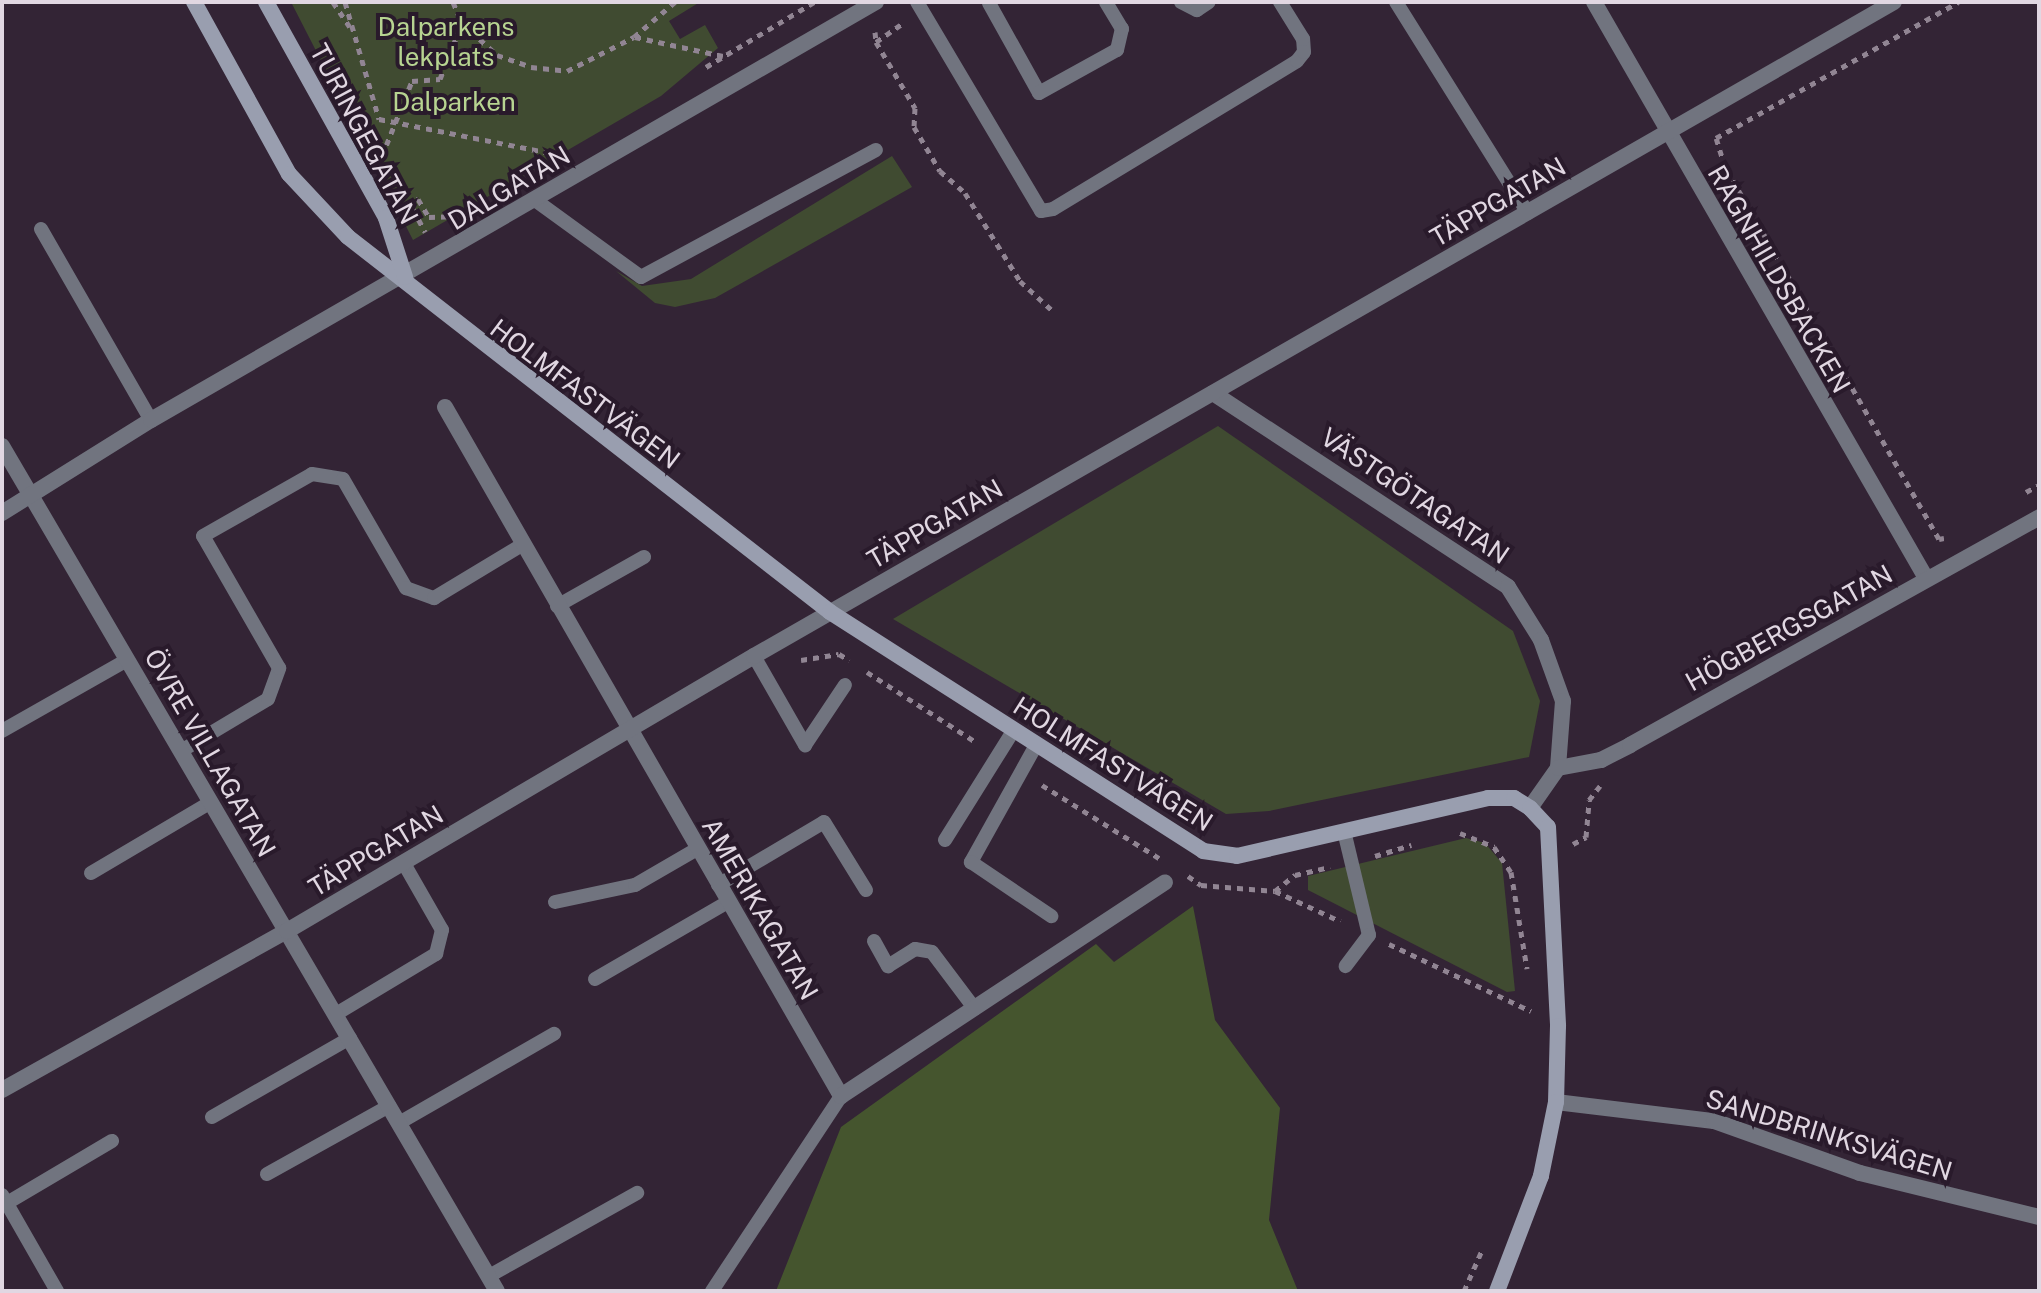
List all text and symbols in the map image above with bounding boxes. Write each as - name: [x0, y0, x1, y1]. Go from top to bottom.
- park label: Dalparkens lekplats: [378, 11, 514, 72]
- street label: TURINGEGATAN: [303, 38, 425, 230]
- park label: Dalparken: [392, 86, 516, 118]
- street label: DALGATAN: [442, 139, 576, 237]
- street label: TÄPPGATAN: [1425, 151, 1571, 253]
- street label: RAGNHILDSBACKEN: [1701, 160, 1857, 398]
- street label: HOLMFASTVÄGEN: [484, 313, 686, 475]
- street label: VÄSTGÖTAGATAN: [1315, 421, 1515, 571]
- street label: TÄPPGATAN: [862, 473, 1008, 575]
- street label: HÖGBERGSGATAN: [1680, 558, 1898, 698]
- street label: ÖVRE VILLAGATAN: [138, 643, 282, 863]
- street label: HOLMFASTVÄGEN: [1008, 690, 1218, 838]
- street label: TÄPPGATAN: [303, 799, 449, 903]
- street label: AMERIKAGATAN: [695, 812, 825, 1006]
- street label: SANDBRINKSVÄGEN: [1702, 1083, 1956, 1187]

